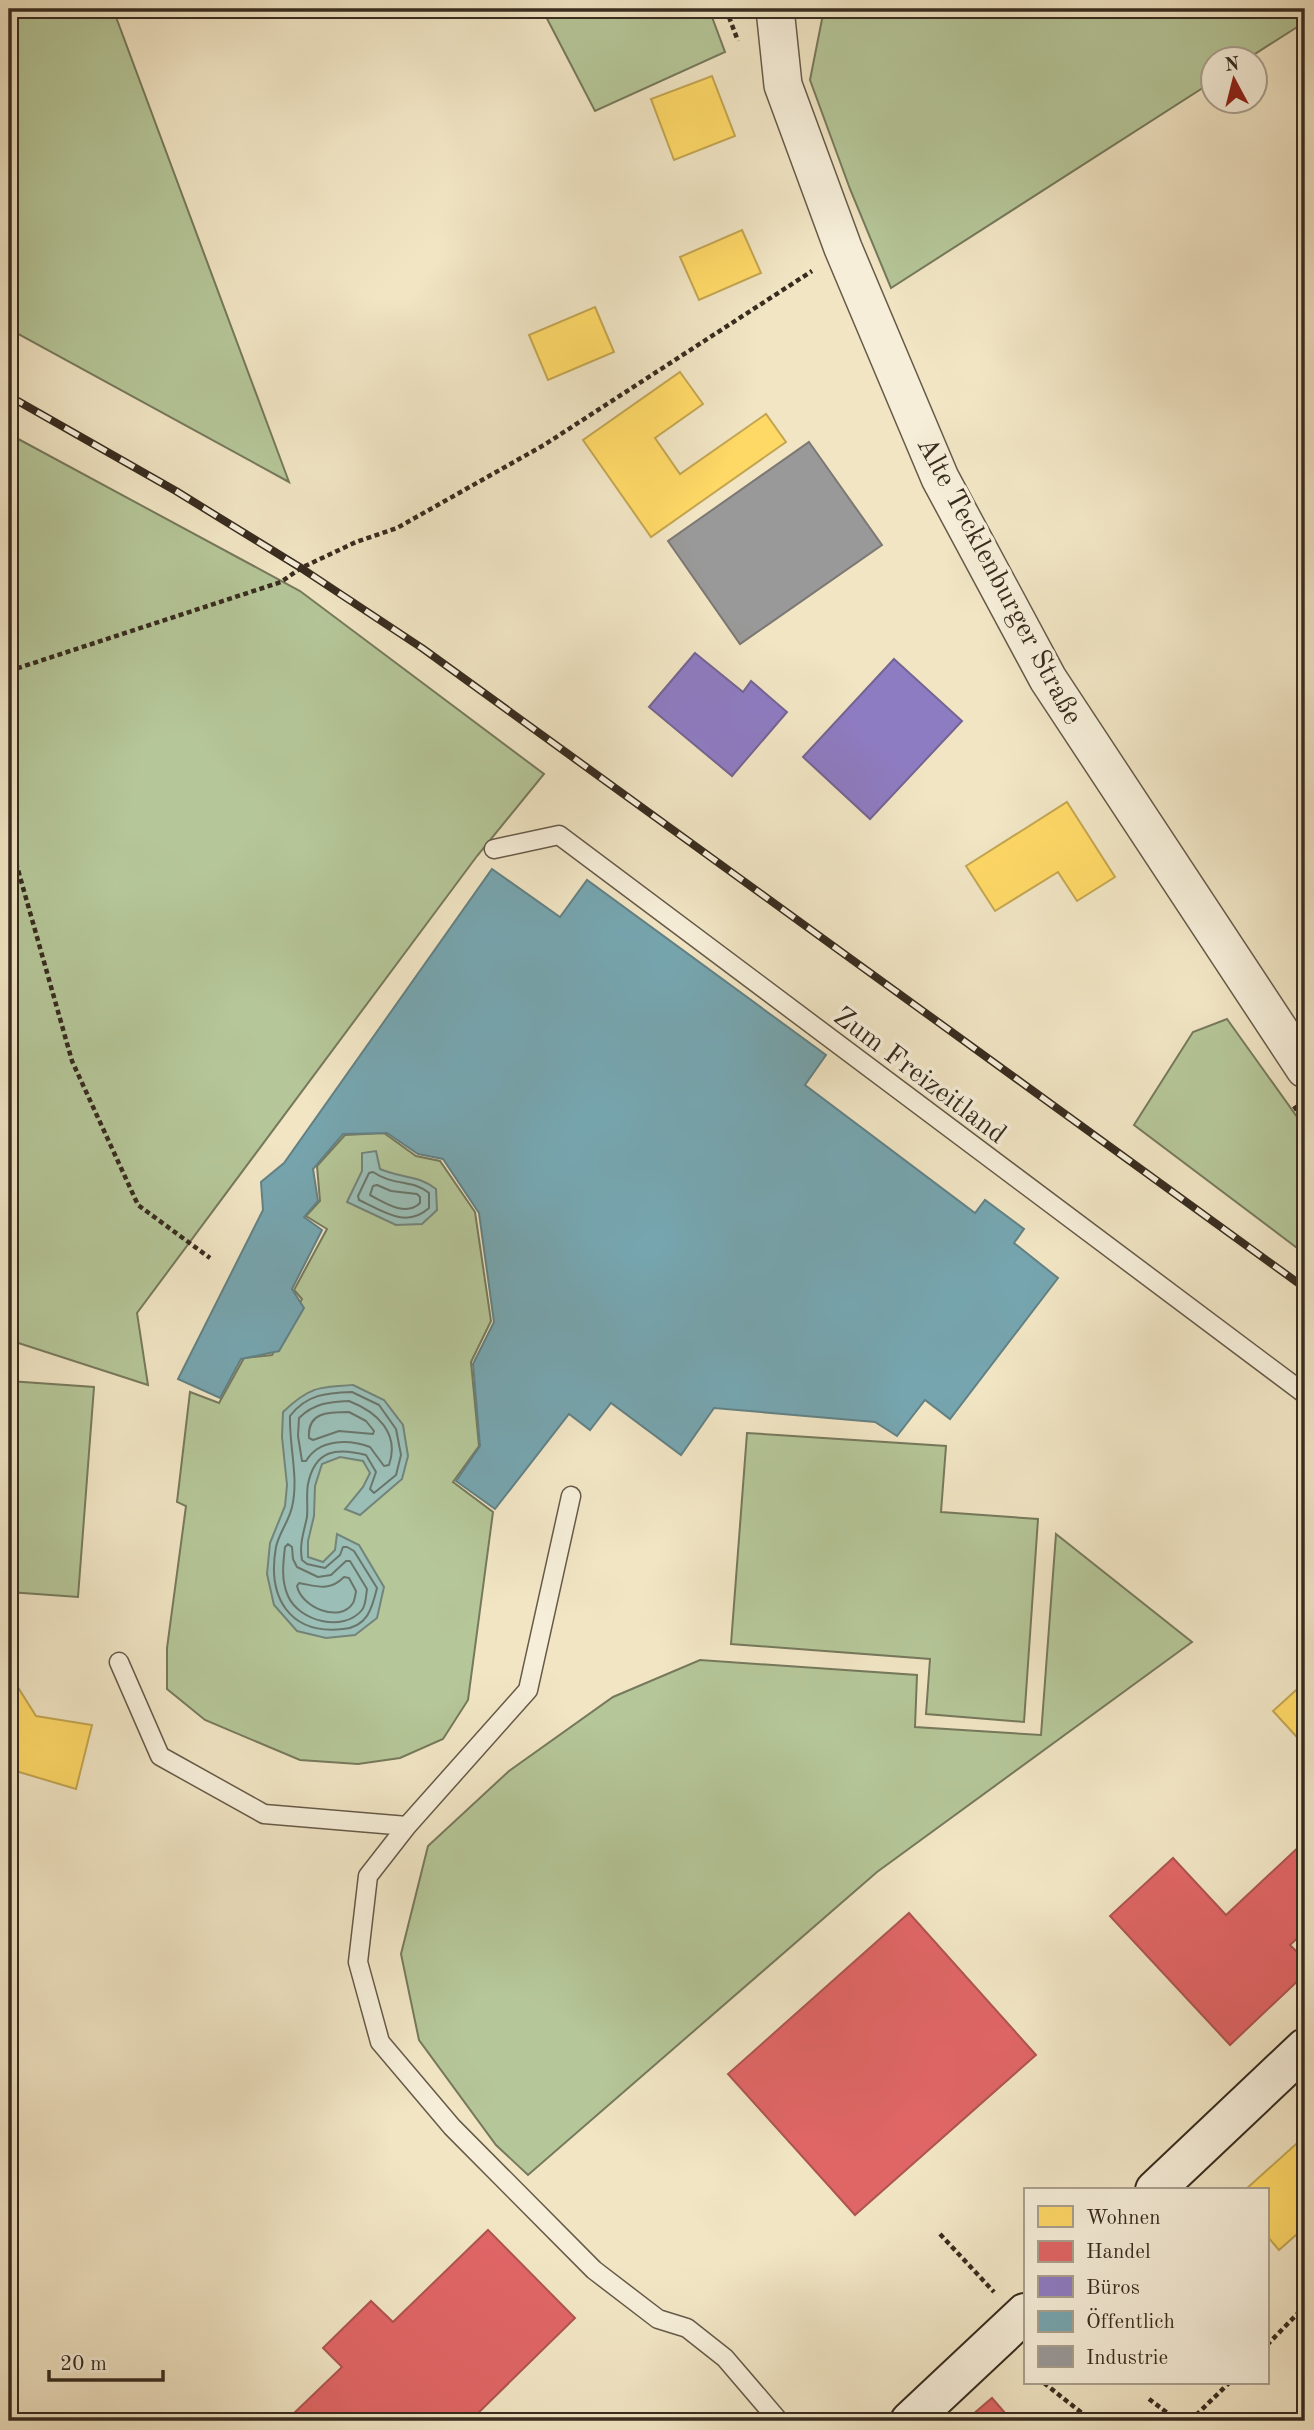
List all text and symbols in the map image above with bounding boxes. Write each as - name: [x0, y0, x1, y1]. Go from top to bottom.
- north arrow: [1198, 46, 1268, 116]
- text: N: [1224, 55, 1241, 76]
- street label: Alte Tecklenburger Straße: [911, 433, 1086, 730]
- street label: Zum Freizeitland: [828, 1003, 1011, 1150]
- legend: [1024, 2188, 1268, 2384]
- text: Wohnen: [1086, 2208, 1161, 2229]
- text: Handel: [1086, 2242, 1151, 2263]
- text: Büros: [1086, 2278, 1140, 2299]
- text: Öffentlich: [1086, 2308, 1175, 2333]
- scale bar: [49, 2339, 163, 2383]
- text: Industrie: [1086, 2348, 1168, 2369]
- text: 20 m: [60, 2354, 107, 2375]

